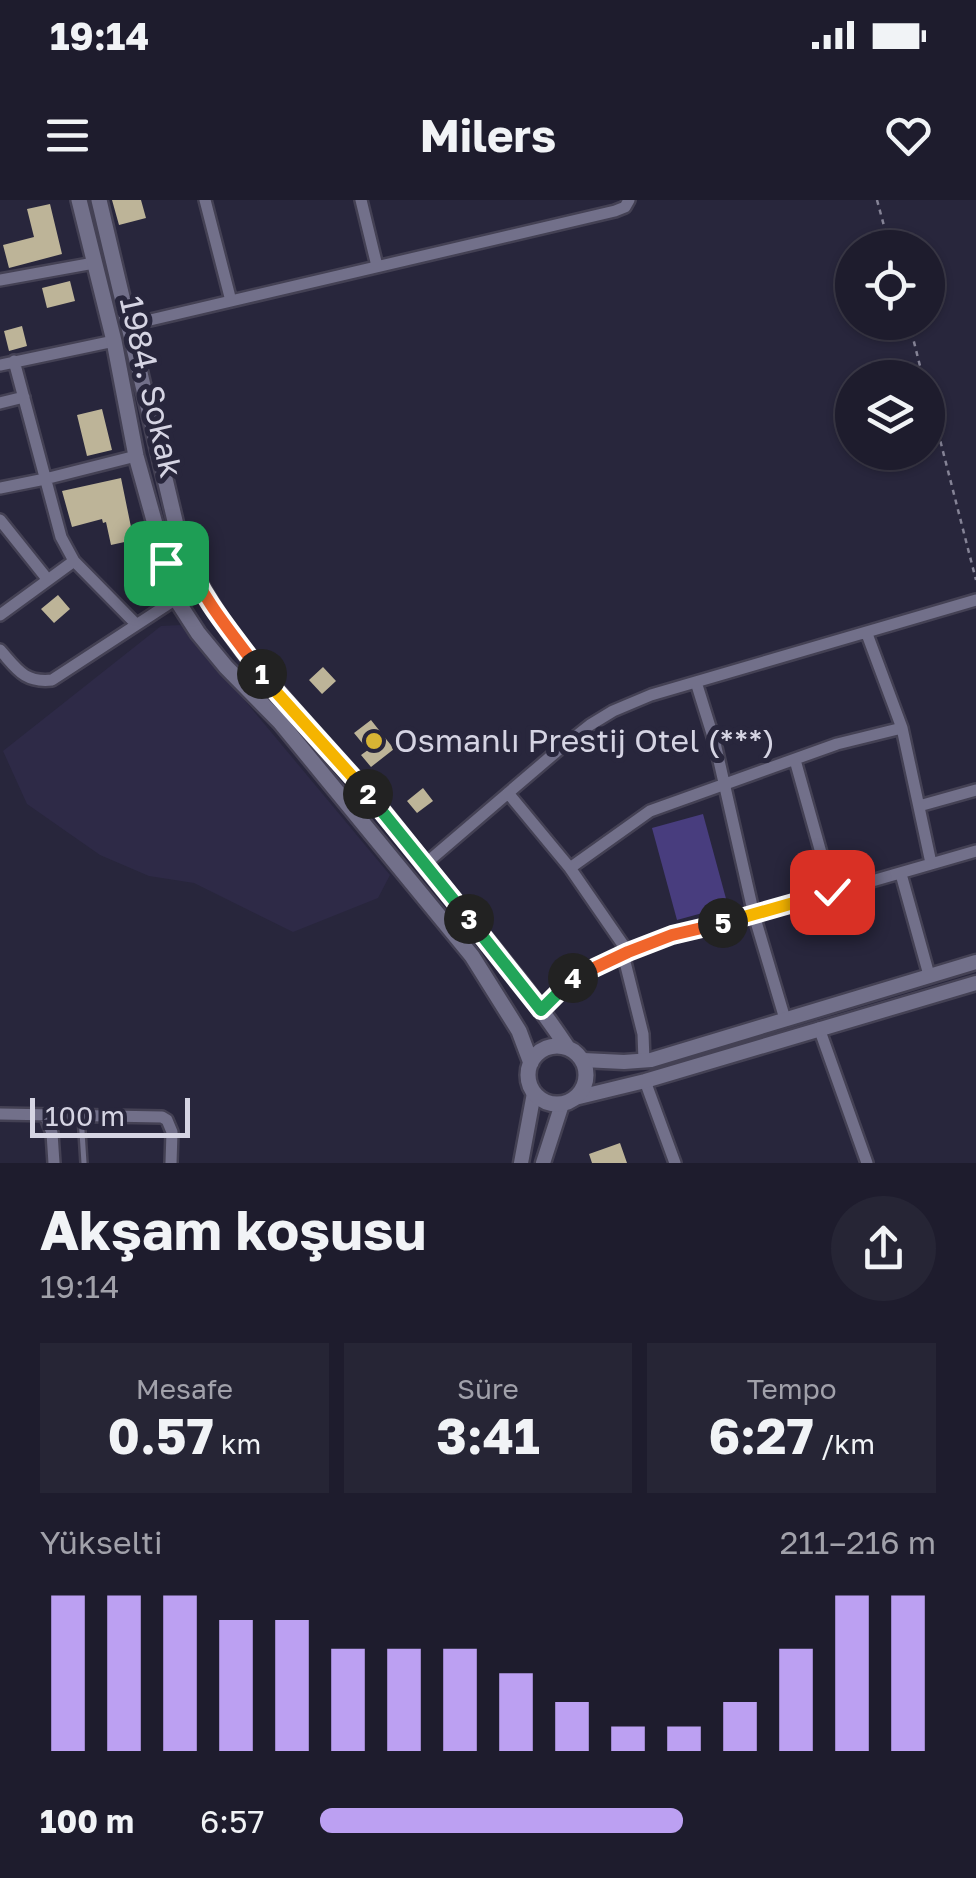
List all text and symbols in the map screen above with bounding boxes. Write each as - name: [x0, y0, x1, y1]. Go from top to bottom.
- text: 19:14: [50, 13, 149, 58]
- icon: menu: [40, 108, 95, 163]
- text: Milers: [420, 108, 556, 162]
- icon: heart: [881, 108, 936, 163]
- map controls: [835, 230, 945, 470]
- button: locate: [835, 230, 945, 340]
- street label: 1984. Sokak: [113, 292, 191, 481]
- button: layers: [835, 360, 945, 470]
- pin: [124, 521, 209, 606]
- icon: arrive: [139, 536, 194, 591]
- pin: 1: [237, 649, 287, 699]
- text: 1: [255, 657, 269, 690]
- place label: Osmanlı Prestij Otel (***): [394, 721, 775, 759]
- marker: Osmanlı Prestij Otel (***): [363, 730, 385, 752]
- pin: 2: [343, 769, 393, 819]
- text: 2: [359, 777, 377, 810]
- pin: [790, 850, 875, 935]
- icon: check: [805, 865, 860, 920]
- pin: 3: [444, 894, 494, 944]
- pin: 5: [698, 898, 748, 948]
- text: 3: [460, 902, 478, 935]
- text: 5: [714, 906, 732, 939]
- pin: 4: [548, 953, 598, 1003]
- text: 4: [564, 961, 582, 994]
- scale bar: [30, 1093, 190, 1138]
- text: 100 m: [45, 1099, 125, 1132]
- text: Akşam koşusu: [40, 1196, 426, 1262]
- button: share: [831, 1196, 936, 1301]
- text: 19:14: [40, 1267, 120, 1305]
- text: Mesafe: [136, 1372, 233, 1405]
- text: Süre: [457, 1372, 519, 1405]
- text: Tempo: [747, 1372, 837, 1405]
- text: 0.57: [107, 1405, 214, 1465]
- text: 3:41: [436, 1405, 540, 1465]
- text: 6:27: [708, 1405, 814, 1465]
- text: km: [214, 1427, 261, 1460]
- text: /km: [814, 1427, 875, 1460]
- text: Yükselti: [40, 1523, 163, 1561]
- text: 211–216 m: [780, 1523, 936, 1561]
- text: 100 m: [40, 1802, 134, 1840]
- text: 6:57: [200, 1802, 264, 1840]

